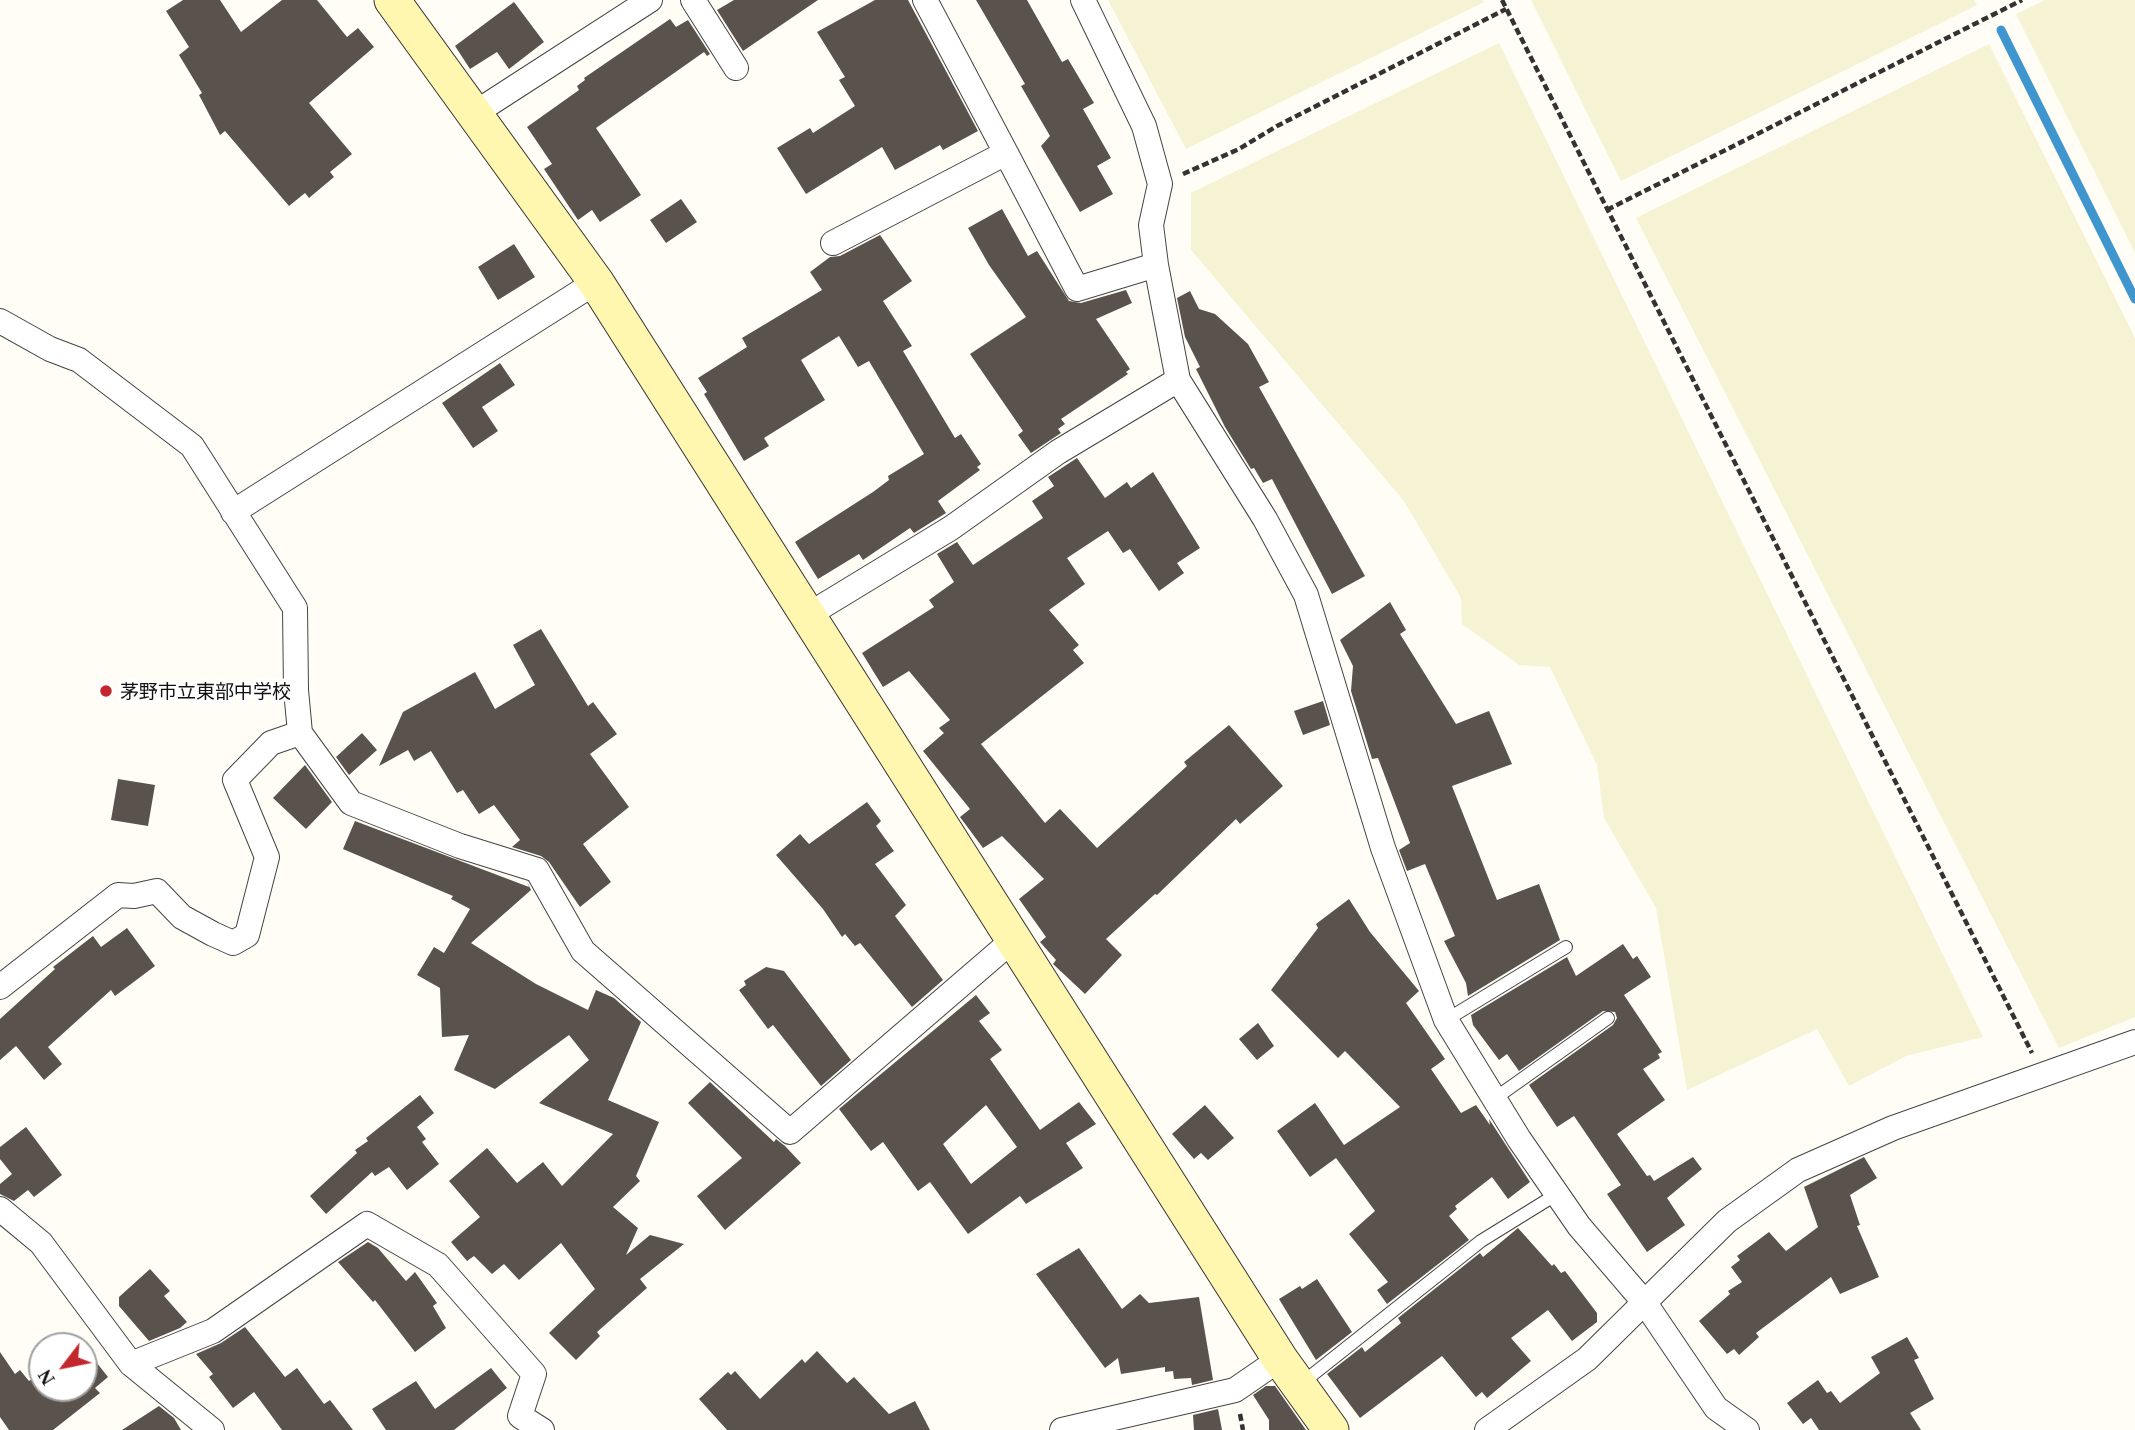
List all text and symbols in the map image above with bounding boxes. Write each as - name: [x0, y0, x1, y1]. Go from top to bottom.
- place label: 茅野市立東部中学校: [120, 680, 291, 702]
- marker: 茅野市立東部中学校: [98, 683, 114, 699]
- north arrow: [28, 1332, 98, 1402]
- text: N: [34, 1366, 59, 1389]

